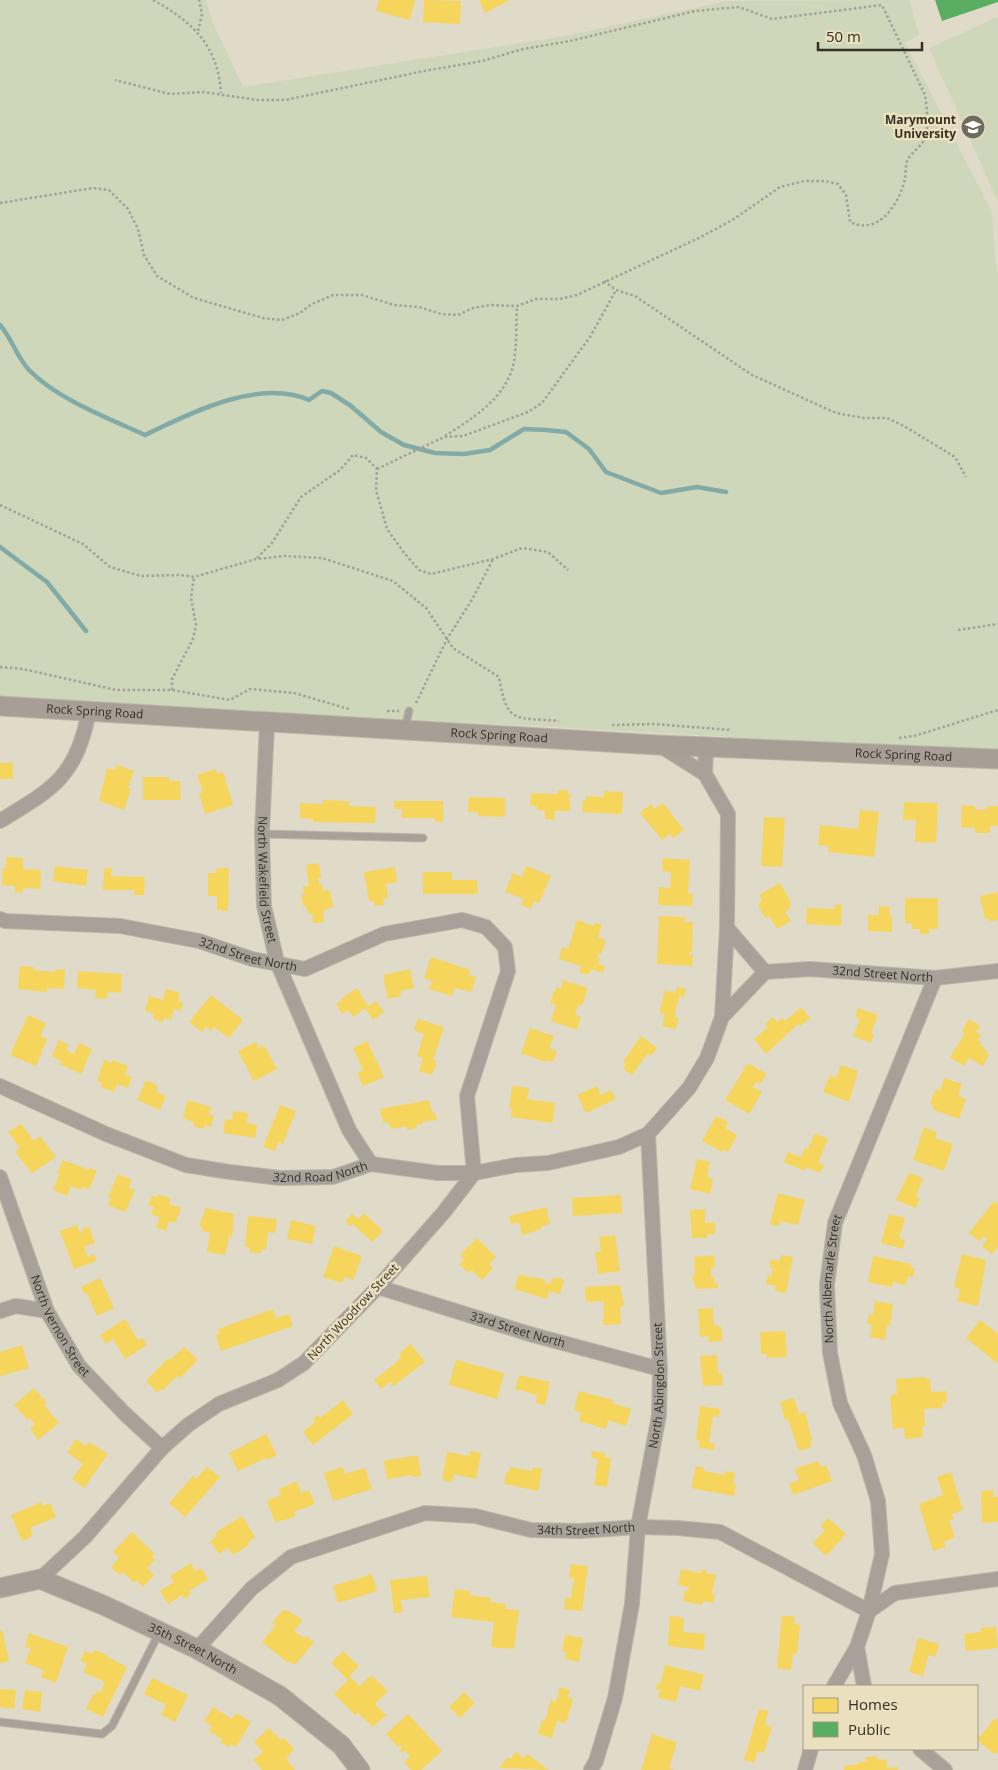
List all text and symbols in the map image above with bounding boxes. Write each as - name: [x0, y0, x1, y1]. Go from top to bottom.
- scale bar: [818, 20, 922, 52]
- text: 50 m: [826, 26, 861, 46]
- place label: Marymount University: [885, 111, 956, 142]
- school or university icon: Marymount University: [960, 114, 986, 140]
- street label: Rock Spring Road: [46, 700, 144, 722]
- street label: Rock Spring Road: [450, 724, 548, 746]
- street label: Rock Spring Road: [855, 744, 953, 765]
- street label: North Wakefield Street: [254, 816, 281, 945]
- street label: 32nd Street North: [197, 933, 299, 975]
- street label: 32nd Street North: [832, 962, 934, 986]
- street label: 32nd Road North: [272, 1157, 370, 1186]
- street label: North Albemarle Street: [818, 1211, 846, 1344]
- street label: North Woodrow Street: [303, 1259, 402, 1364]
- street label: North Vernon Street: [27, 1272, 94, 1380]
- street label: 33rd Street North: [468, 1307, 567, 1351]
- street label: North Abingdon Street: [644, 1322, 668, 1450]
- street label: 34th Street North: [537, 1518, 636, 1539]
- street label: 35th Street North: [146, 1618, 241, 1678]
- legend: [803, 1685, 978, 1750]
- text: Homes: [848, 1694, 898, 1714]
- text: Public: [848, 1719, 890, 1739]

